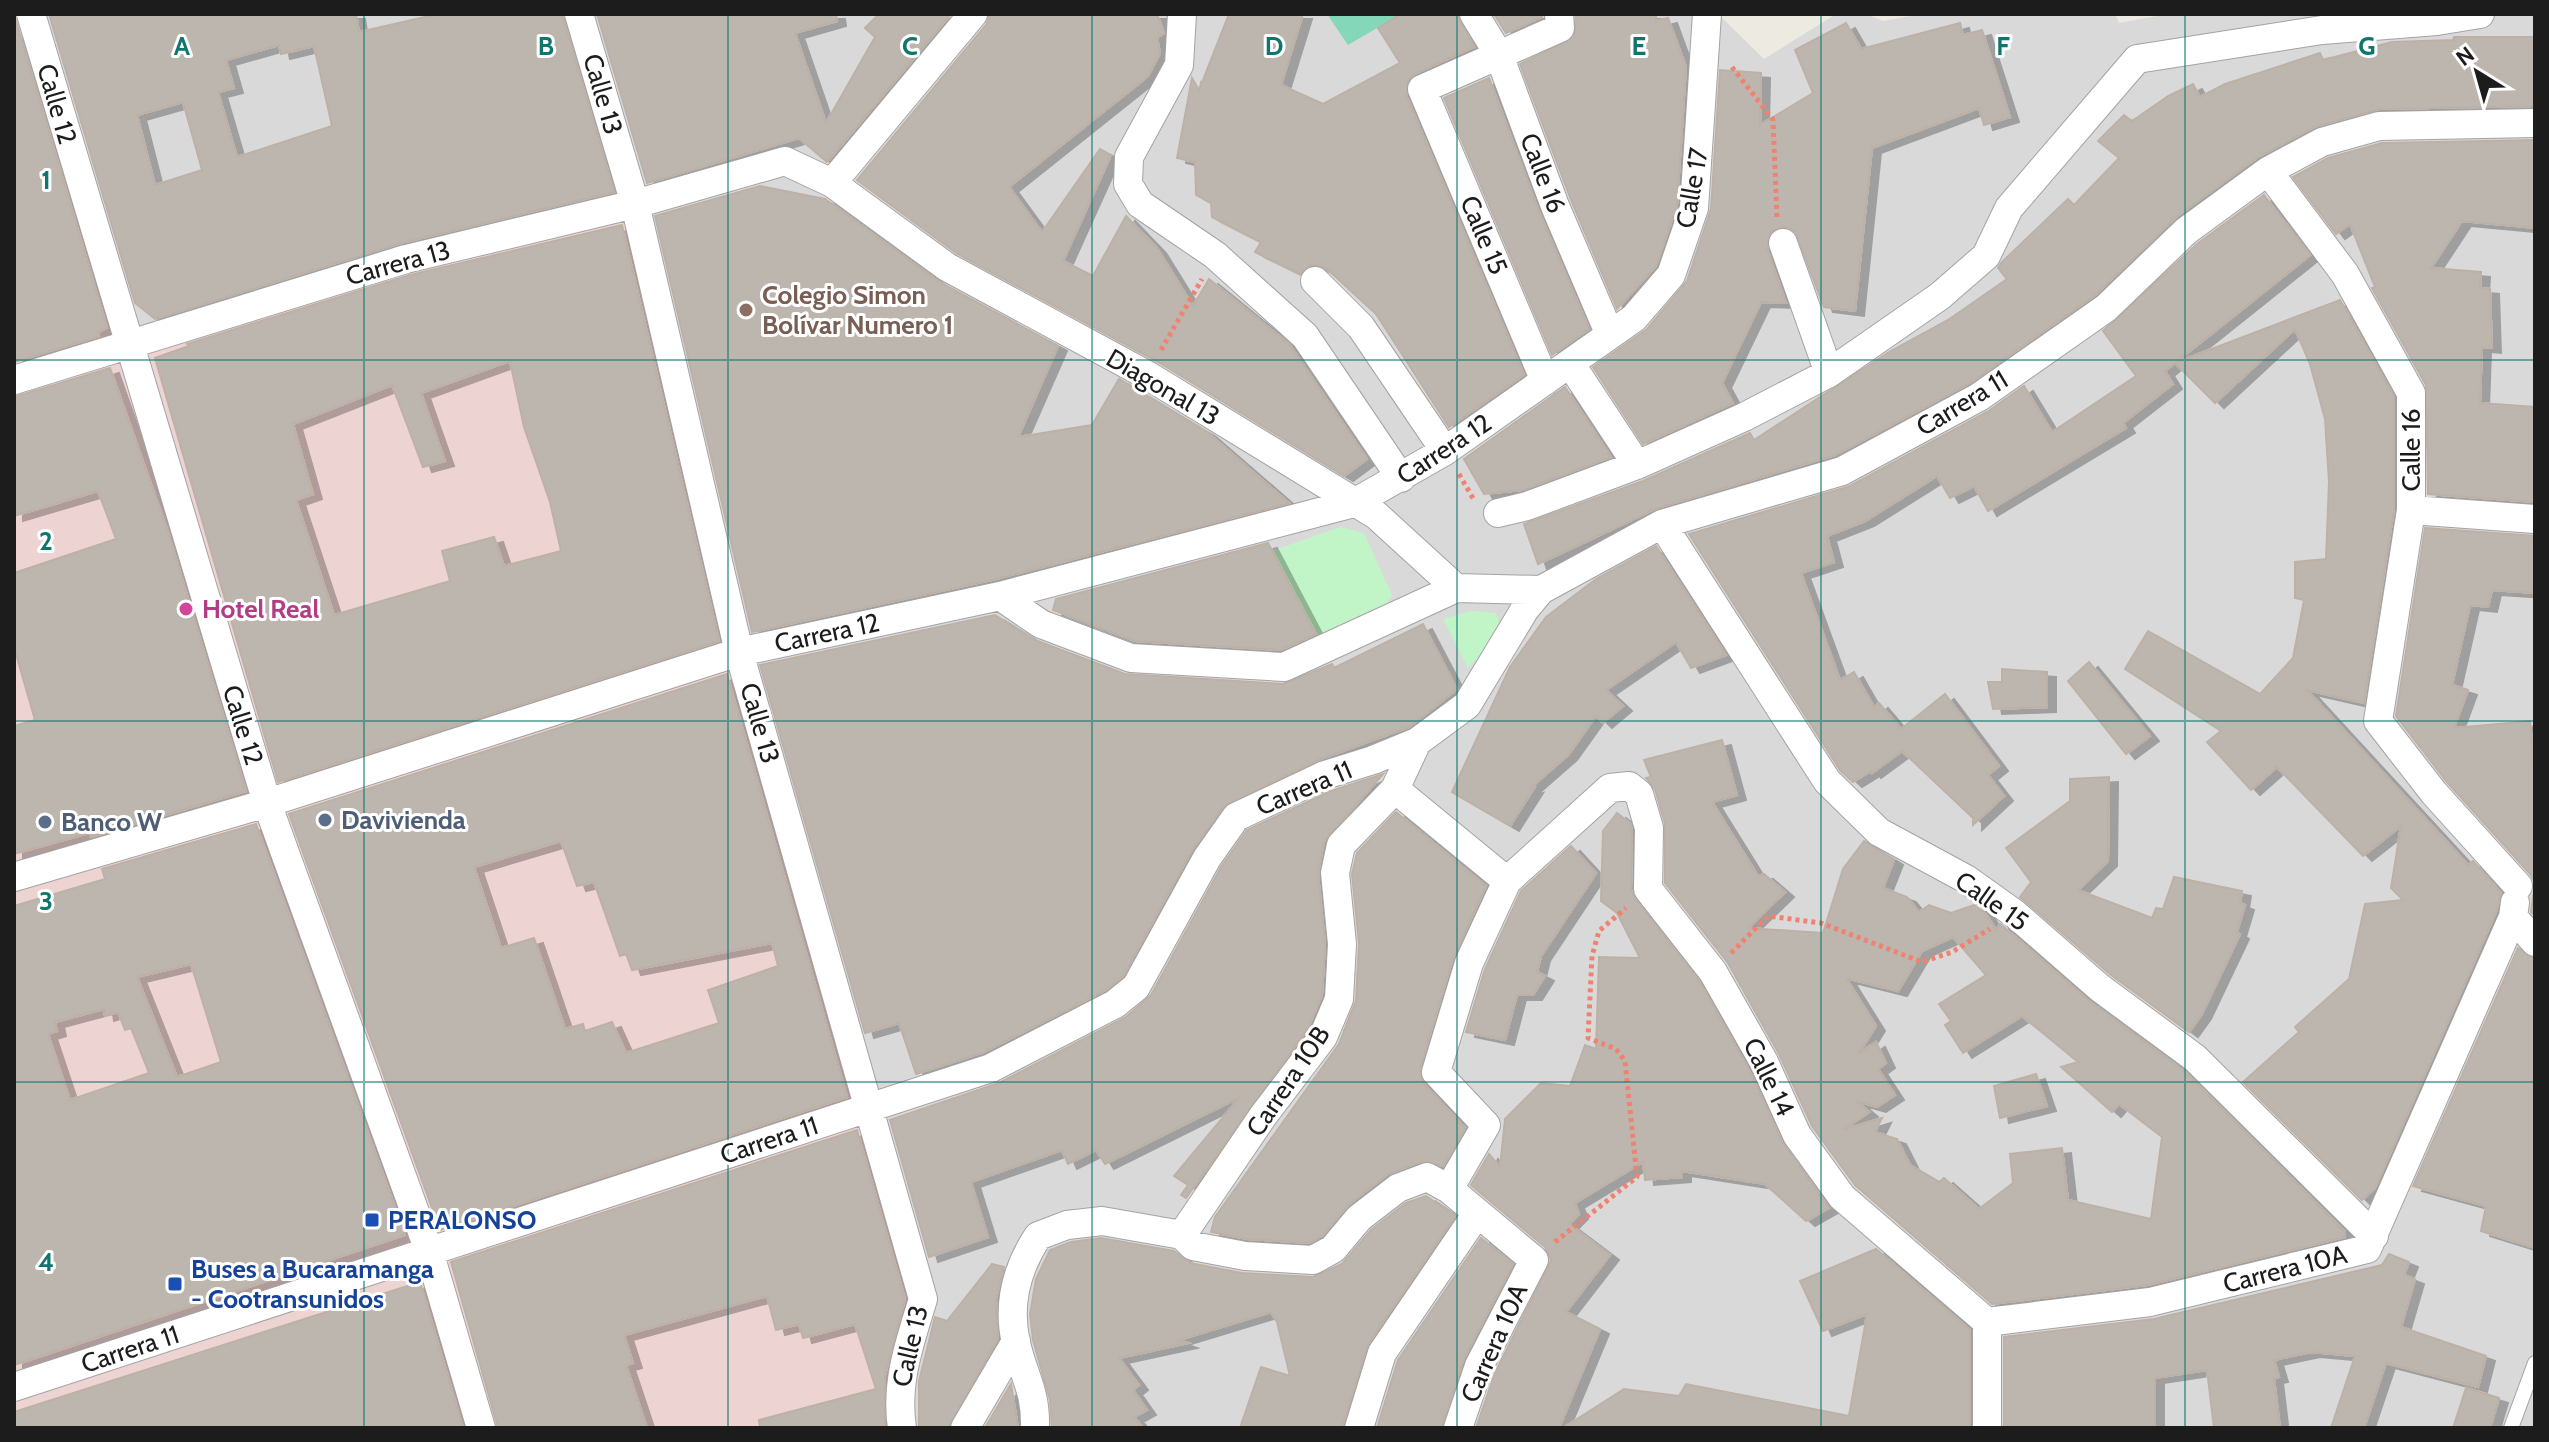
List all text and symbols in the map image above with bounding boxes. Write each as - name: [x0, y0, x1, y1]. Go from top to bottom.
- text: A: [174, 30, 191, 62]
- text: B: [538, 30, 554, 62]
- text: C: [902, 30, 918, 62]
- text: D: [1265, 30, 1283, 62]
- text: E: [1632, 30, 1646, 62]
- text: F: [1996, 30, 2010, 62]
- text: G: [2358, 30, 2376, 62]
- north arrow: [2437, 32, 2517, 112]
- text: N: [2451, 41, 2480, 72]
- street label: Calle 13: [576, 50, 630, 138]
- street label: Calle 12: [30, 60, 84, 148]
- street label: Calle 16: [1513, 129, 1573, 217]
- street label: Calle 17: [1669, 145, 1715, 231]
- text: 1: [41, 164, 51, 196]
- street label: Calle 15: [1453, 191, 1515, 279]
- street label: Carrera 13: [342, 234, 454, 292]
- place label: Colegio Simon Bolívar Numero 1: [762, 279, 953, 341]
- marker: Colegio Simon Bolívar Numero 1: [737, 301, 755, 319]
- street label: Diagonal 13: [1101, 342, 1225, 432]
- street label: Carrera 11: [1910, 363, 2014, 443]
- street label: Carrera 12: [1391, 407, 1497, 491]
- street label: Calle 16: [2395, 408, 2427, 492]
- text: 2: [39, 525, 53, 557]
- place label: Hotel Real: [202, 593, 319, 625]
- marker: Hotel Real: [177, 600, 195, 618]
- street label: Carrera 12: [772, 606, 882, 660]
- street label: Calle 13: [733, 679, 787, 767]
- street label: Calle 12: [216, 681, 270, 769]
- street label: Carrera 11: [1251, 753, 1357, 823]
- place label: Davivienda: [341, 804, 466, 836]
- place label: Banco W: [61, 806, 162, 838]
- marker: Davivienda: [316, 811, 334, 829]
- marker: Banco W: [36, 813, 54, 831]
- street label: Calle 15: [1949, 864, 2035, 938]
- text: 3: [39, 885, 53, 917]
- street label: Carrera 10B: [1239, 1020, 1337, 1142]
- street label: Calle 14: [1736, 1033, 1802, 1121]
- street label: Carrera 11: [716, 1109, 822, 1171]
- place label: PERALONSO: [388, 1204, 536, 1236]
- marker: PERALONSO: [363, 1211, 381, 1229]
- street label: Carrera 10A: [2220, 1238, 2350, 1300]
- text: 4: [38, 1246, 54, 1278]
- place label: Buses a Bucaramanga - Cootransunidos: [191, 1253, 434, 1315]
- marker: Buses a Bucaramanga - Cootransunidos: [166, 1275, 184, 1293]
- street label: Carrera 10A: [1454, 1279, 1534, 1407]
- street label: Calle 13: [885, 1302, 935, 1390]
- street label: Carrera 11: [77, 1318, 183, 1380]

